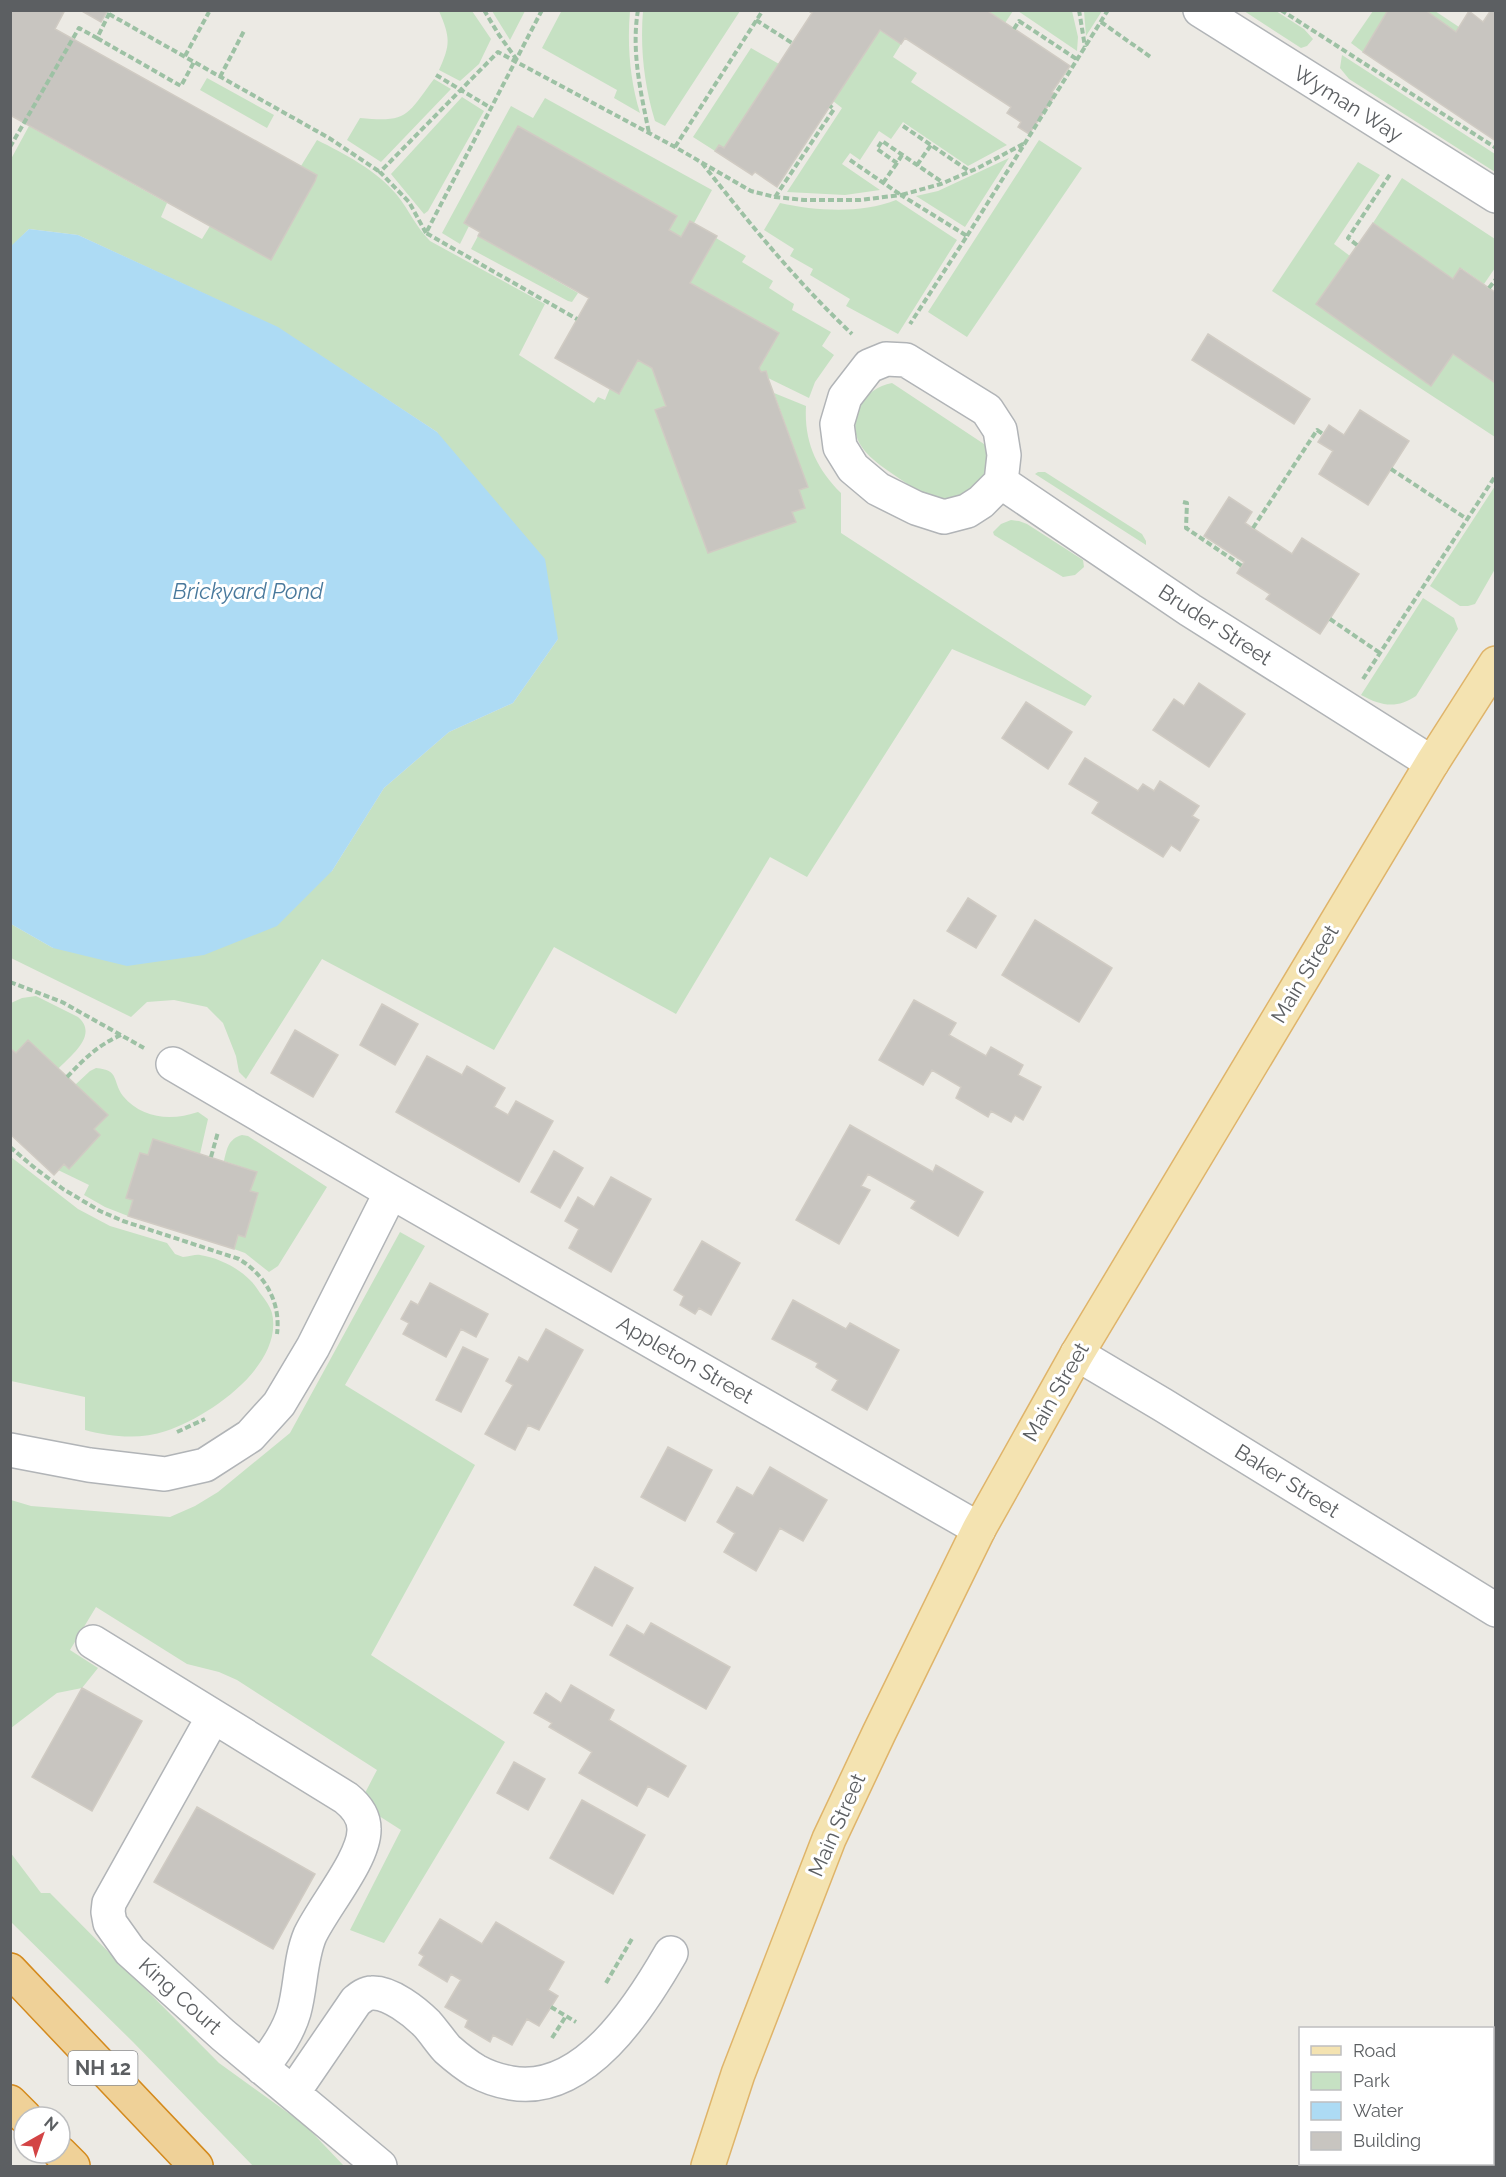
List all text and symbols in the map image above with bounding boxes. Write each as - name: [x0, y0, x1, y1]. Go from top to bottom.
- street label: Wyman Way: [1289, 60, 1408, 147]
- water label: Brickyard Pond: [173, 578, 324, 604]
- street label: Bruder Street: [1154, 579, 1276, 670]
- street label: Main Street: [1265, 920, 1344, 1027]
- street label: Appleton Street: [613, 1310, 758, 1409]
- street label: Main Street: [1017, 1338, 1094, 1446]
- street label: Baker Street: [1230, 1439, 1344, 1523]
- street label: Main Street: [803, 1769, 870, 1880]
- street label: King Court: [134, 1952, 227, 2039]
- legend: [1299, 2027, 1494, 2165]
- text: Road: [1353, 2040, 1396, 2061]
- road number: NH 12: [68, 2051, 138, 2085]
- text: Park: [1353, 2070, 1390, 2091]
- text: Water: [1353, 2100, 1404, 2121]
- north arrow: [12, 2105, 72, 2165]
- text: N: [41, 2113, 62, 2135]
- text: Building: [1353, 2130, 1421, 2151]

